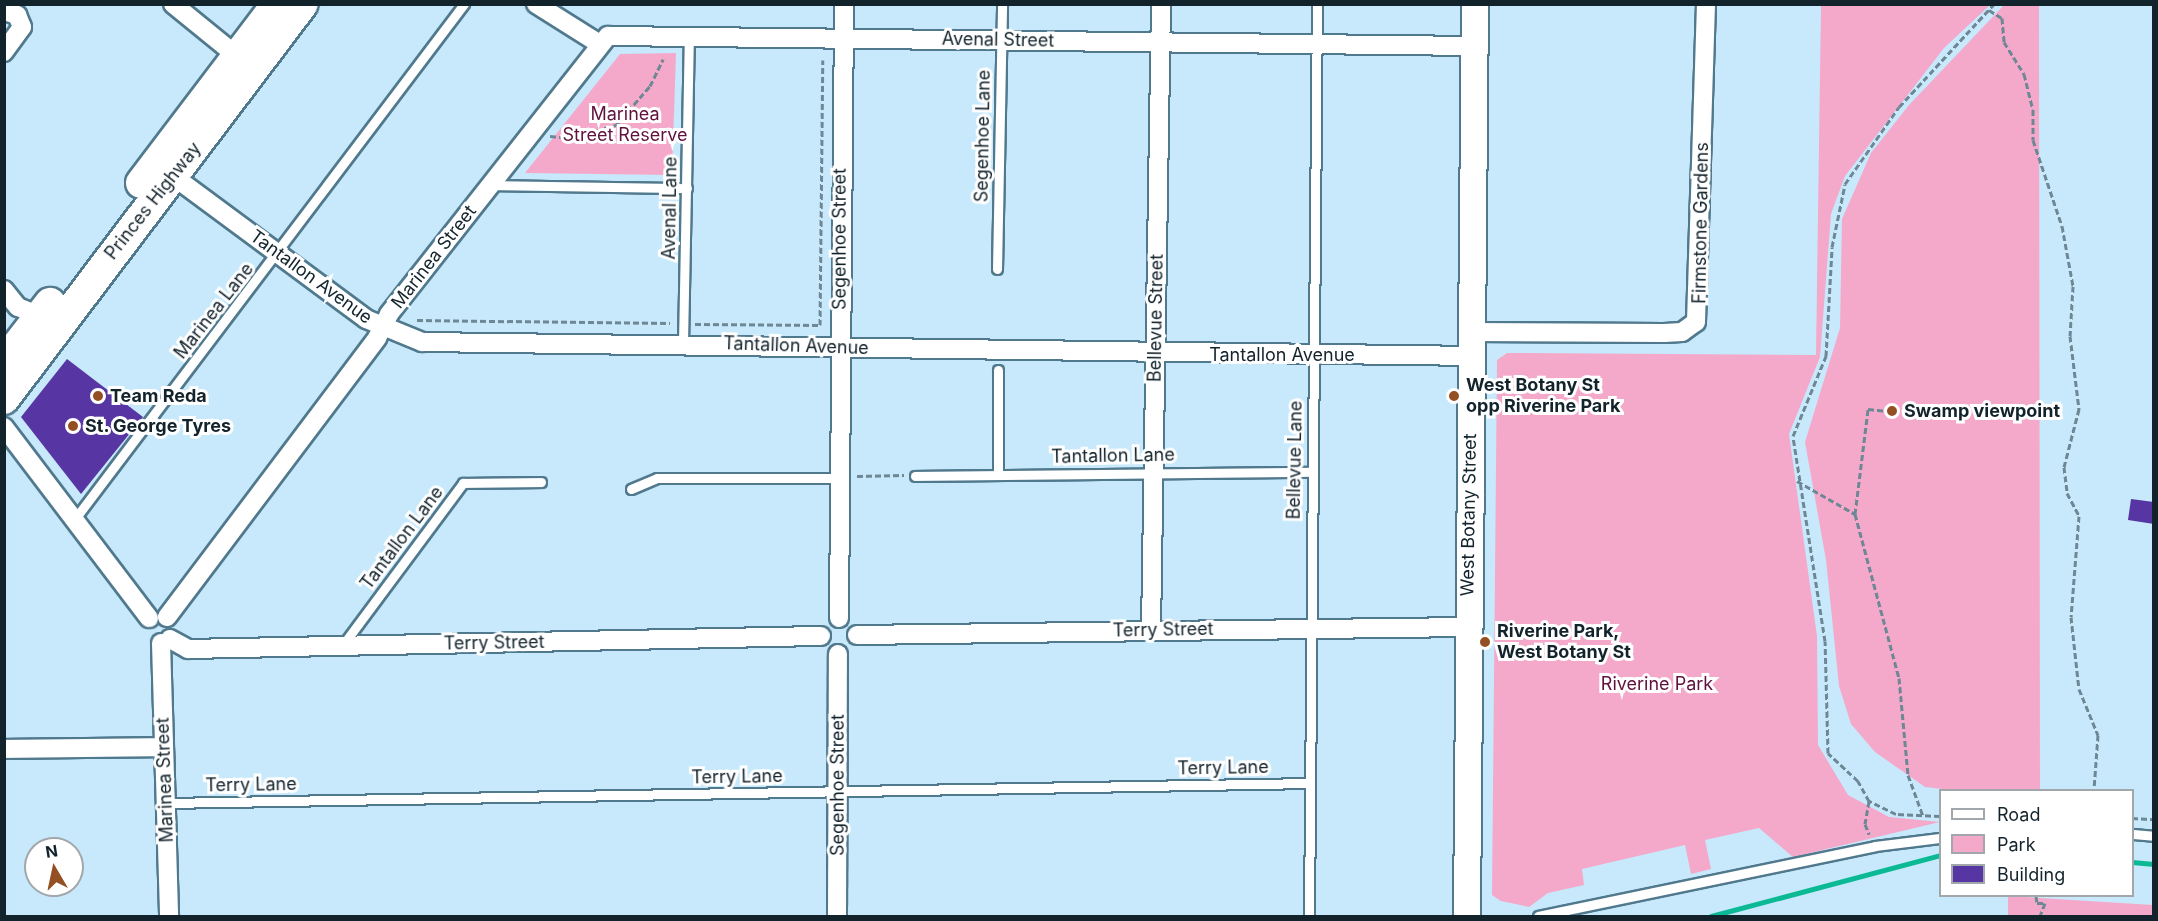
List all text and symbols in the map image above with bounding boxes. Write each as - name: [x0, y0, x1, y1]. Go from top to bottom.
- street label: Avenal Street: [942, 28, 1054, 52]
- street label: Segenhoe Lane: [971, 70, 995, 202]
- park label: Marinea Street Reserve: [563, 104, 687, 146]
- street label: Princes Highway: [100, 138, 206, 264]
- street label: Firmstone Gardens: [1689, 142, 1713, 304]
- street label: Avenal Lane: [658, 156, 682, 260]
- street label: Segenhoe Street: [829, 168, 851, 310]
- street label: Marinea Street: [387, 201, 481, 313]
- street label: Tantallon Avenue: [246, 225, 376, 329]
- street label: Bellevue Street: [1144, 254, 1168, 382]
- street label: Marinea Lane: [170, 259, 258, 363]
- street label: Tantallon Avenue: [723, 333, 869, 359]
- street label: Tantallon Avenue: [1209, 344, 1355, 366]
- place label: West Botany St opp Riverine Park: [1466, 375, 1620, 418]
- place label: Team Reda: [110, 385, 207, 407]
- marker: Team Reda: [91, 389, 105, 403]
- marker: West Botany St opp Riverine Park: [1447, 389, 1461, 403]
- street label: Bellevue Lane: [1283, 400, 1307, 520]
- place label: Swamp viewpoint: [1904, 400, 2060, 422]
- marker: Swamp viewpoint: [1885, 404, 1899, 418]
- place label: St. George Tyres: [85, 415, 232, 437]
- marker: St. George Tyres: [66, 419, 80, 433]
- street label: West Botany Street: [1457, 433, 1481, 597]
- street label: Tantallon Lane: [1051, 444, 1175, 468]
- street label: Tantallon Lane: [356, 482, 448, 594]
- street label: Terry Street: [1112, 618, 1214, 642]
- place label: Riverine Park, West Botany St: [1497, 621, 1631, 664]
- street label: Terry Street: [443, 631, 545, 655]
- marker: Riverine Park, West Botany St: [1478, 635, 1492, 649]
- park label: Riverine Park: [1601, 673, 1713, 695]
- street label: Segenhoe Street: [827, 714, 849, 856]
- street label: Marinea Street: [152, 717, 178, 843]
- street label: Terry Lane: [1177, 756, 1269, 780]
- street label: Terry Lane: [691, 765, 783, 789]
- street label: Terry Lane: [205, 773, 297, 797]
- legend: [1939, 789, 2134, 897]
- text: Road: [1997, 804, 2040, 825]
- text: Park: [1997, 834, 2036, 855]
- north arrow: [24, 837, 84, 897]
- text: N: [44, 840, 59, 862]
- text: Building: [1997, 864, 2065, 885]

